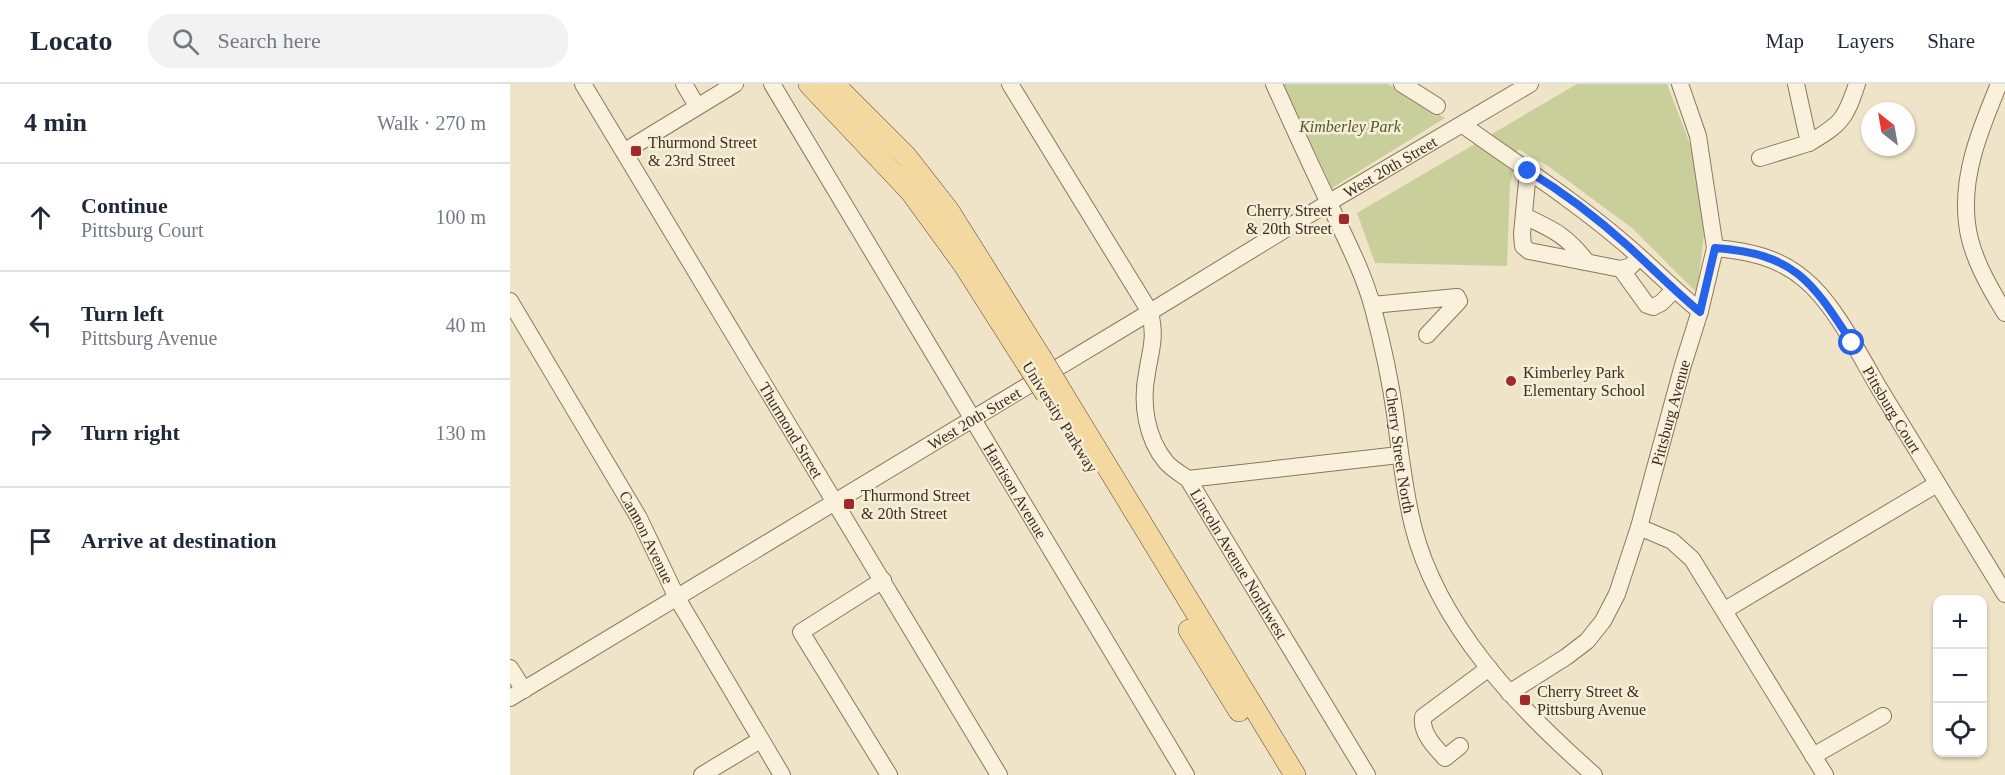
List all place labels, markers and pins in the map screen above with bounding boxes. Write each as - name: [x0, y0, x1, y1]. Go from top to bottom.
- place label: Thurmond Street & 23rd Street: [648, 134, 757, 169]
- marker: Thurmond Street & 23rd Street: [629, 144, 643, 158]
- place label: Cherry Street & 20th Street: [1246, 202, 1333, 237]
- marker: Cherry Street & 20th Street: [1337, 212, 1351, 226]
- place label: Kimberley Park Elementary School: [1523, 364, 1646, 400]
- marker: Kimberley Park Elementary School: [1504, 374, 1518, 388]
- place label: Thurmond Street & 20th Street: [861, 487, 970, 522]
- marker: Thurmond Street & 20th Street: [842, 497, 856, 511]
- place label: Cherry Street & Pittsburg Avenue: [1537, 683, 1646, 719]
- marker: Cherry Street & Pittsburg Avenue: [1518, 693, 1532, 707]

